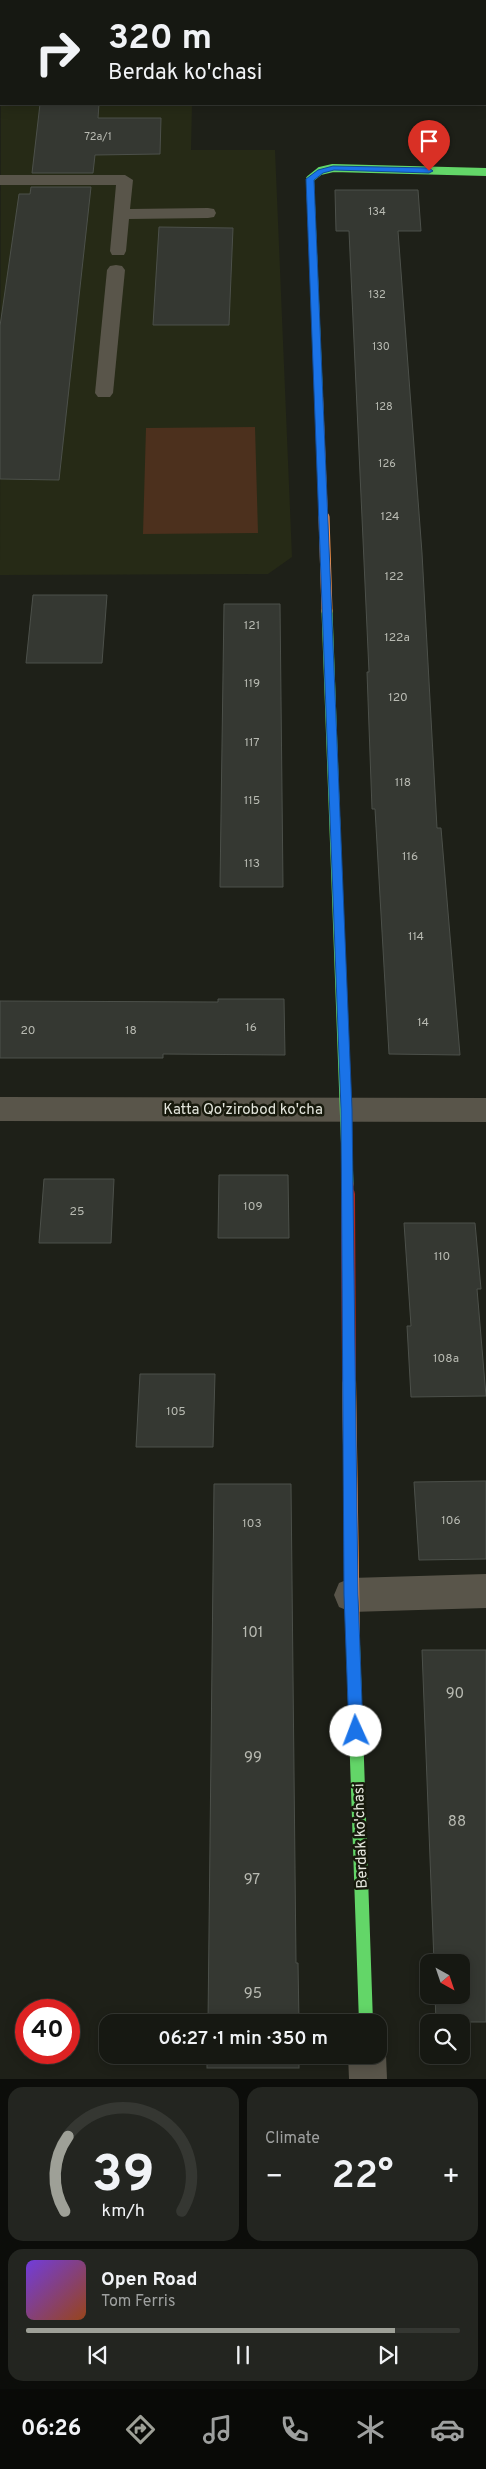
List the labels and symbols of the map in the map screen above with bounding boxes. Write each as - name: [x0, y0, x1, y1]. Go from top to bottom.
- pin: [408, 120, 450, 171]
- house number: 72а/1: [84, 130, 112, 144]
- house number: 134: [368, 205, 386, 219]
- house number: 132: [368, 288, 386, 302]
- house number: 130: [372, 340, 390, 354]
- house number: 128: [375, 400, 393, 414]
- house number: 126: [378, 457, 396, 471]
- house number: 124: [380, 509, 400, 525]
- house number: 122: [384, 569, 404, 585]
- house number: 121: [244, 618, 260, 634]
- house number: 122a: [384, 630, 410, 646]
- house number: 119: [244, 676, 260, 692]
- house number: 120: [388, 690, 408, 706]
- house number: 117: [244, 735, 260, 751]
- house number: 118: [395, 775, 411, 791]
- house number: 115: [244, 793, 260, 809]
- house number: 116: [402, 849, 418, 865]
- house number: 113: [244, 856, 260, 872]
- house number: 114: [408, 929, 424, 945]
- house number: 14: [417, 1015, 429, 1031]
- house number: 16: [245, 1020, 257, 1036]
- house number: 20: [20, 1023, 36, 1039]
- house number: 18: [125, 1023, 137, 1039]
- street label: Katta Qo'zirobod ko'cha: [163, 1101, 323, 1120]
- house number: 109: [243, 1199, 263, 1215]
- house number: 25: [70, 1204, 84, 1220]
- house number: 110: [434, 1249, 450, 1265]
- house number: 108a: [433, 1351, 459, 1367]
- house number: 105: [166, 1404, 186, 1420]
- house number: 106: [441, 1513, 461, 1529]
- house number: 103: [242, 1516, 262, 1532]
- house number: 101: [243, 1624, 263, 1643]
- house number: 90: [446, 1685, 464, 1704]
- position arrow: [329, 1704, 381, 1756]
- house number: 99: [244, 1749, 262, 1768]
- street label: Berdak ko'chasi: [350, 1783, 373, 1889]
- house number: 88: [448, 1813, 466, 1832]
- house number: 97: [244, 1871, 260, 1890]
- north arrow: [420, 1954, 470, 2004]
- house number: 95: [244, 1985, 262, 2004]
- speed limit sign: 40: [15, 1999, 80, 2064]

